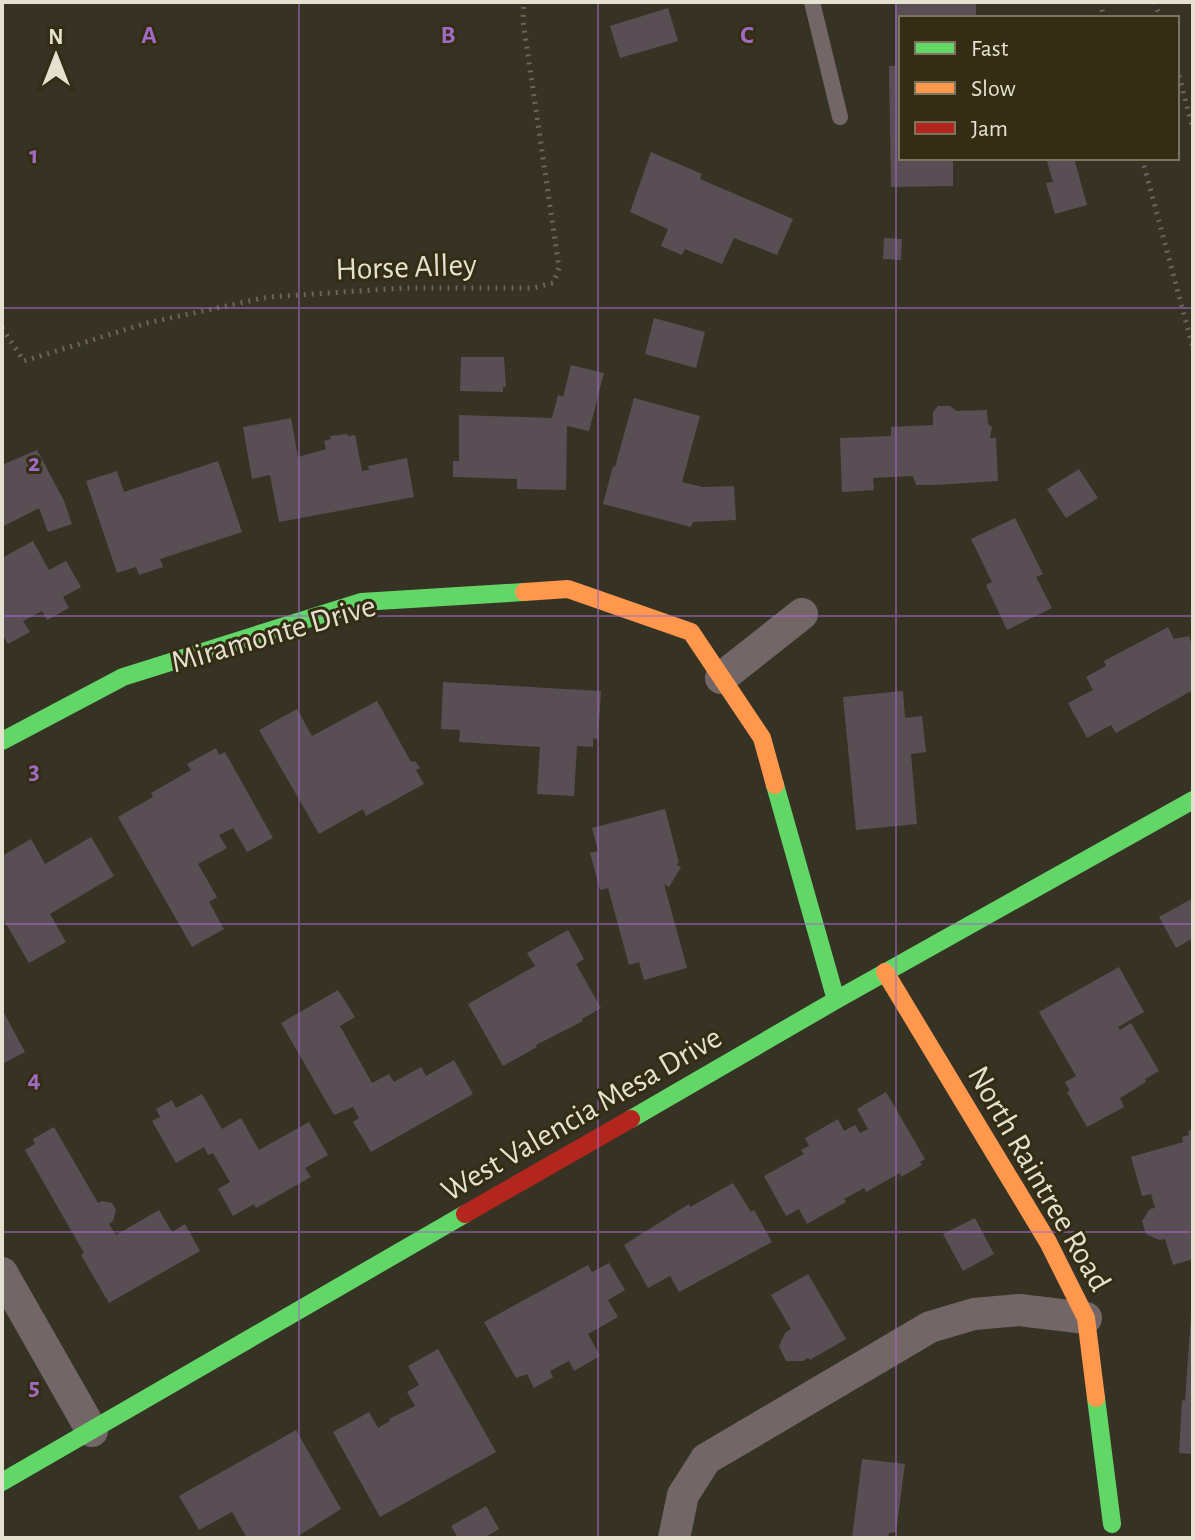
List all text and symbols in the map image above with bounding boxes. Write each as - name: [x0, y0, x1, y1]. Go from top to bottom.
- north arrow: [16, 16, 96, 96]
- legend: [899, 16, 1179, 160]
- text: A: [141, 22, 157, 48]
- text: B: [440, 22, 456, 48]
- text: C: [740, 22, 754, 48]
- text: N: [48, 26, 64, 48]
- text: Fast: [971, 37, 1009, 61]
- text: Slow: [971, 77, 1016, 101]
- text: Jam: [971, 117, 1008, 141]
- text: 1: [29, 142, 39, 168]
- street label: Horse Alley: [335, 249, 478, 285]
- text: 2: [28, 450, 40, 476]
- street label: Miramonte Drive: [167, 589, 379, 678]
- text: 3: [28, 758, 40, 784]
- street label: West Valencia Mesa Drive: [436, 1021, 727, 1207]
- street label: North Raintree Road: [962, 1060, 1117, 1297]
- text: 4: [27, 1066, 41, 1092]
- text: 5: [28, 1374, 40, 1400]

